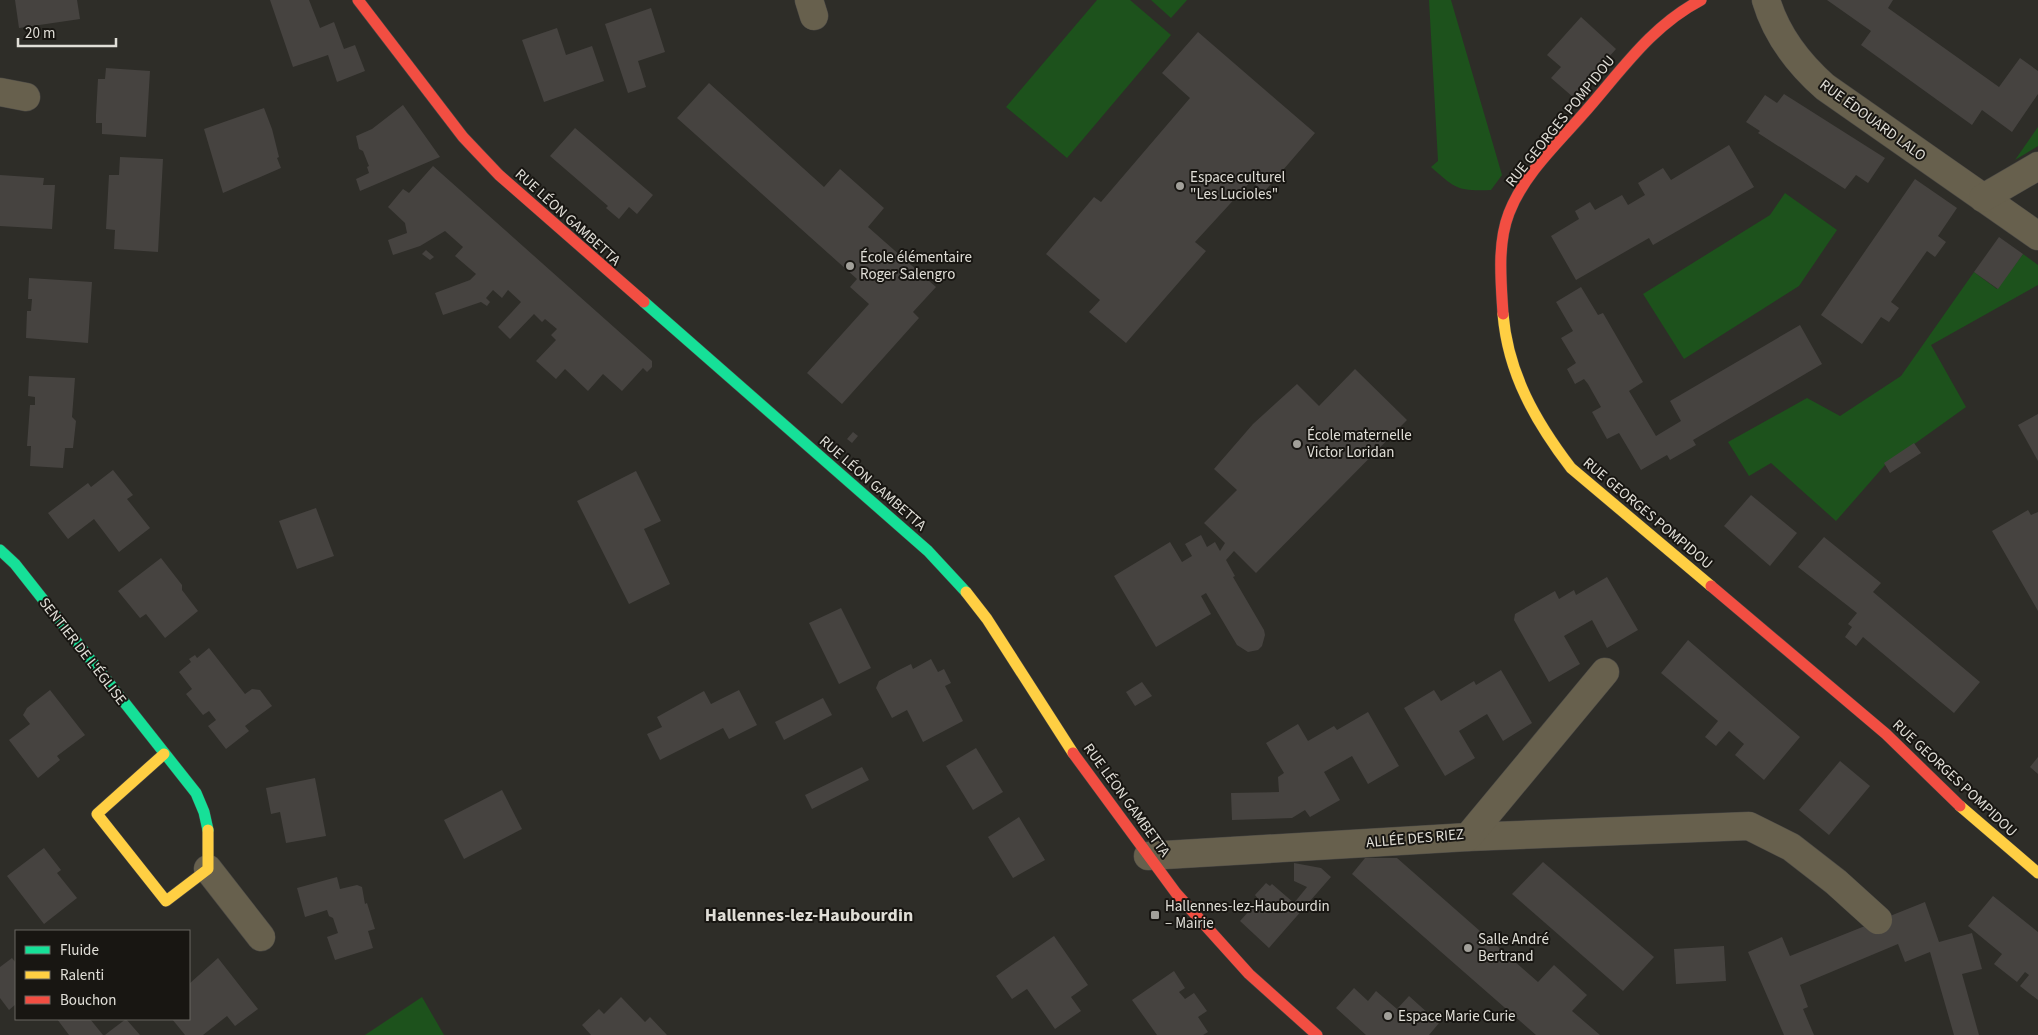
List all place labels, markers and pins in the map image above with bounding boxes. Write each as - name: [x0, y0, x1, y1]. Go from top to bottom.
- place label: Espace culturel "Les Lucioles": [1190, 167, 1285, 205]
- marker: Espace culturel "Les Lucioles": [1174, 180, 1186, 192]
- place label: École élémentaire Roger Salengro: [860, 247, 972, 285]
- marker: École élémentaire Roger Salengro: [844, 260, 856, 272]
- place label: École maternelle Victor Loridan: [1307, 425, 1412, 463]
- marker: École maternelle Victor Loridan: [1291, 438, 1303, 450]
- place label: Hallennes-lez-Haubourdin – Mairie: [1165, 896, 1330, 934]
- marker: Hallennes-lez-Haubourdin – Mairie: [1149, 909, 1161, 921]
- place label: Salle André Bertrand: [1478, 929, 1549, 967]
- marker: Salle André Bertrand: [1462, 942, 1474, 954]
- place label: Espace Marie Curie: [1398, 1006, 1516, 1027]
- marker: Espace Marie Curie: [1382, 1010, 1394, 1022]

